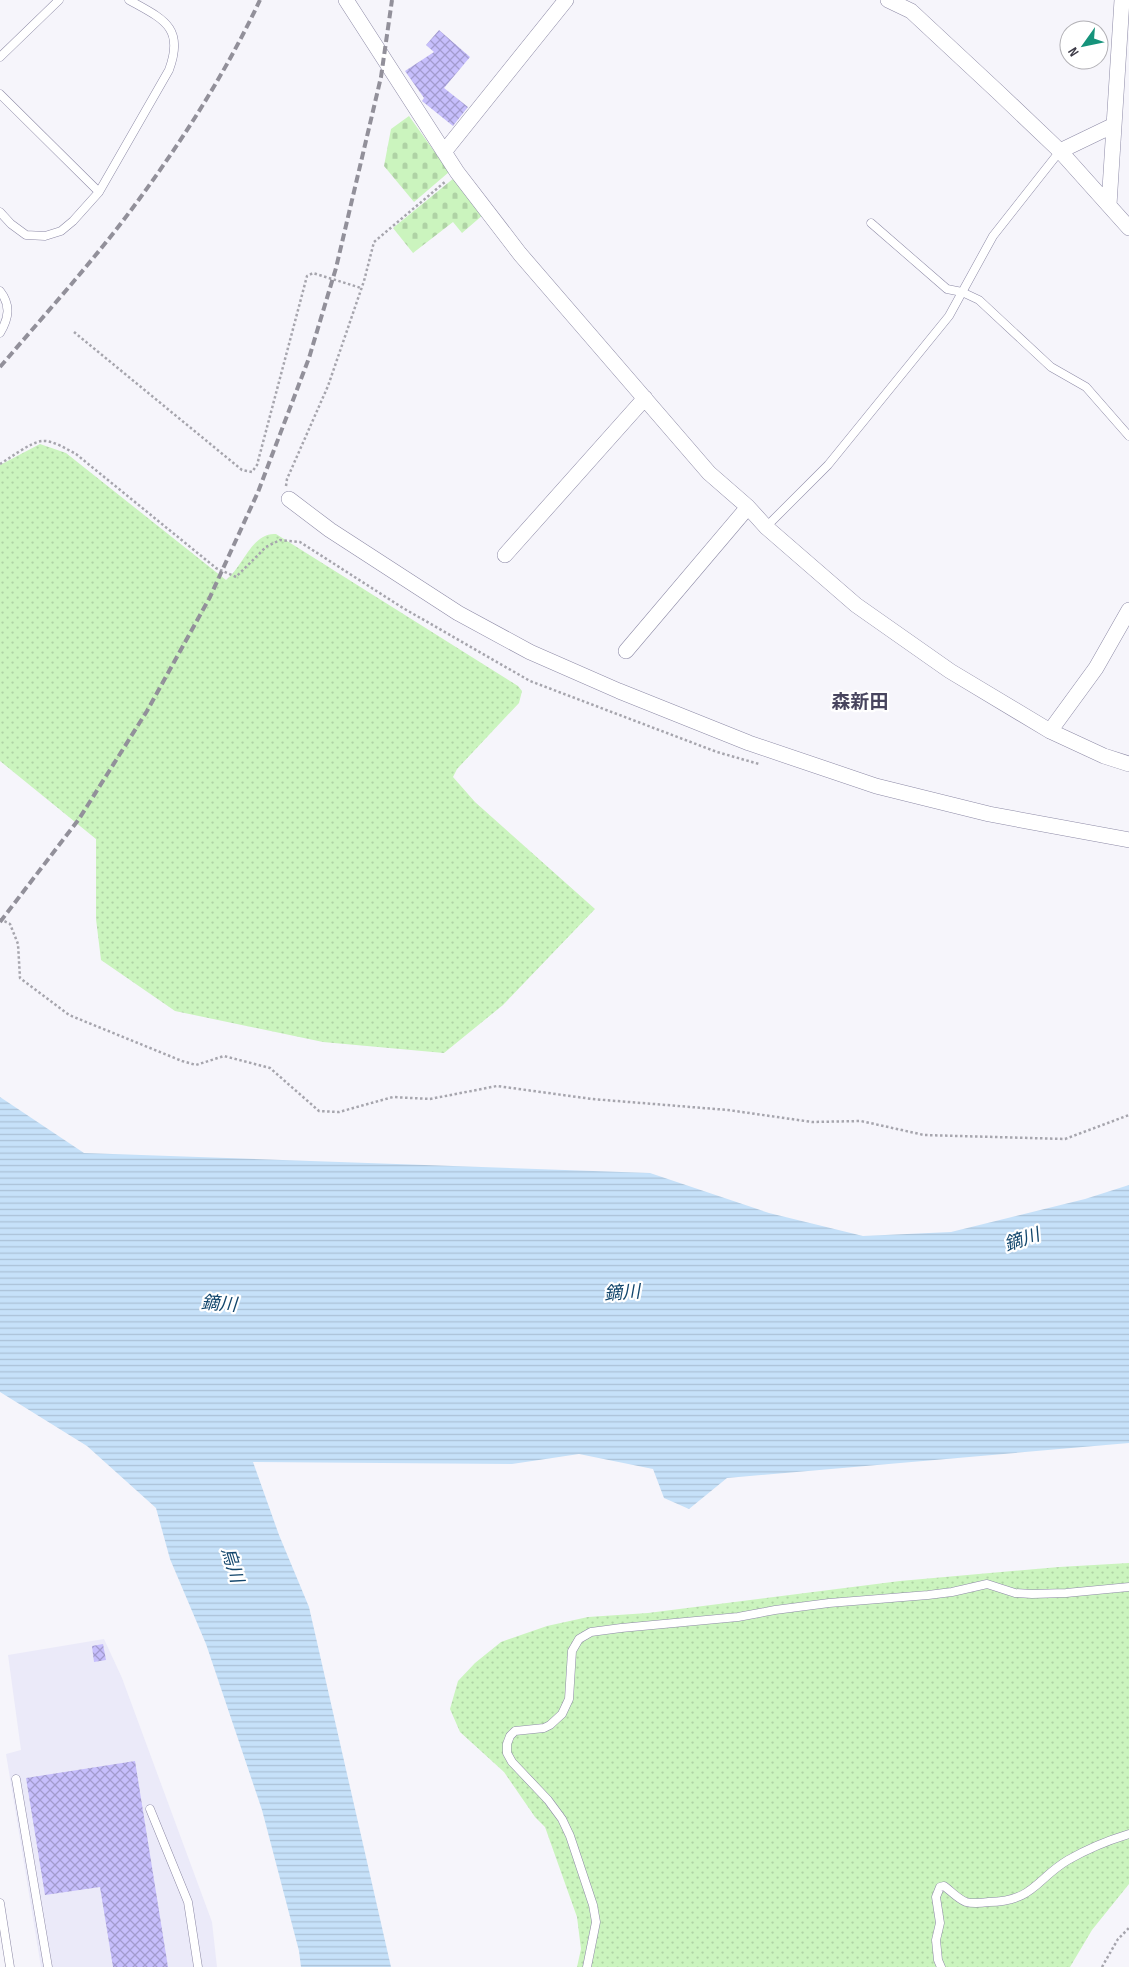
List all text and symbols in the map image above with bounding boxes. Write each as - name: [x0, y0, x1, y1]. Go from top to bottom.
- north arrow: [1059, 20, 1109, 70]
- text: N: [1064, 44, 1083, 60]
- district label: 森新田: [831, 691, 889, 714]
- water label: 鏑川: [1002, 1224, 1044, 1256]
- water label: 鏑川: [603, 1281, 643, 1305]
- water label: 鏑川: [200, 1292, 240, 1316]
- water label: 烏川: [217, 1545, 248, 1587]

